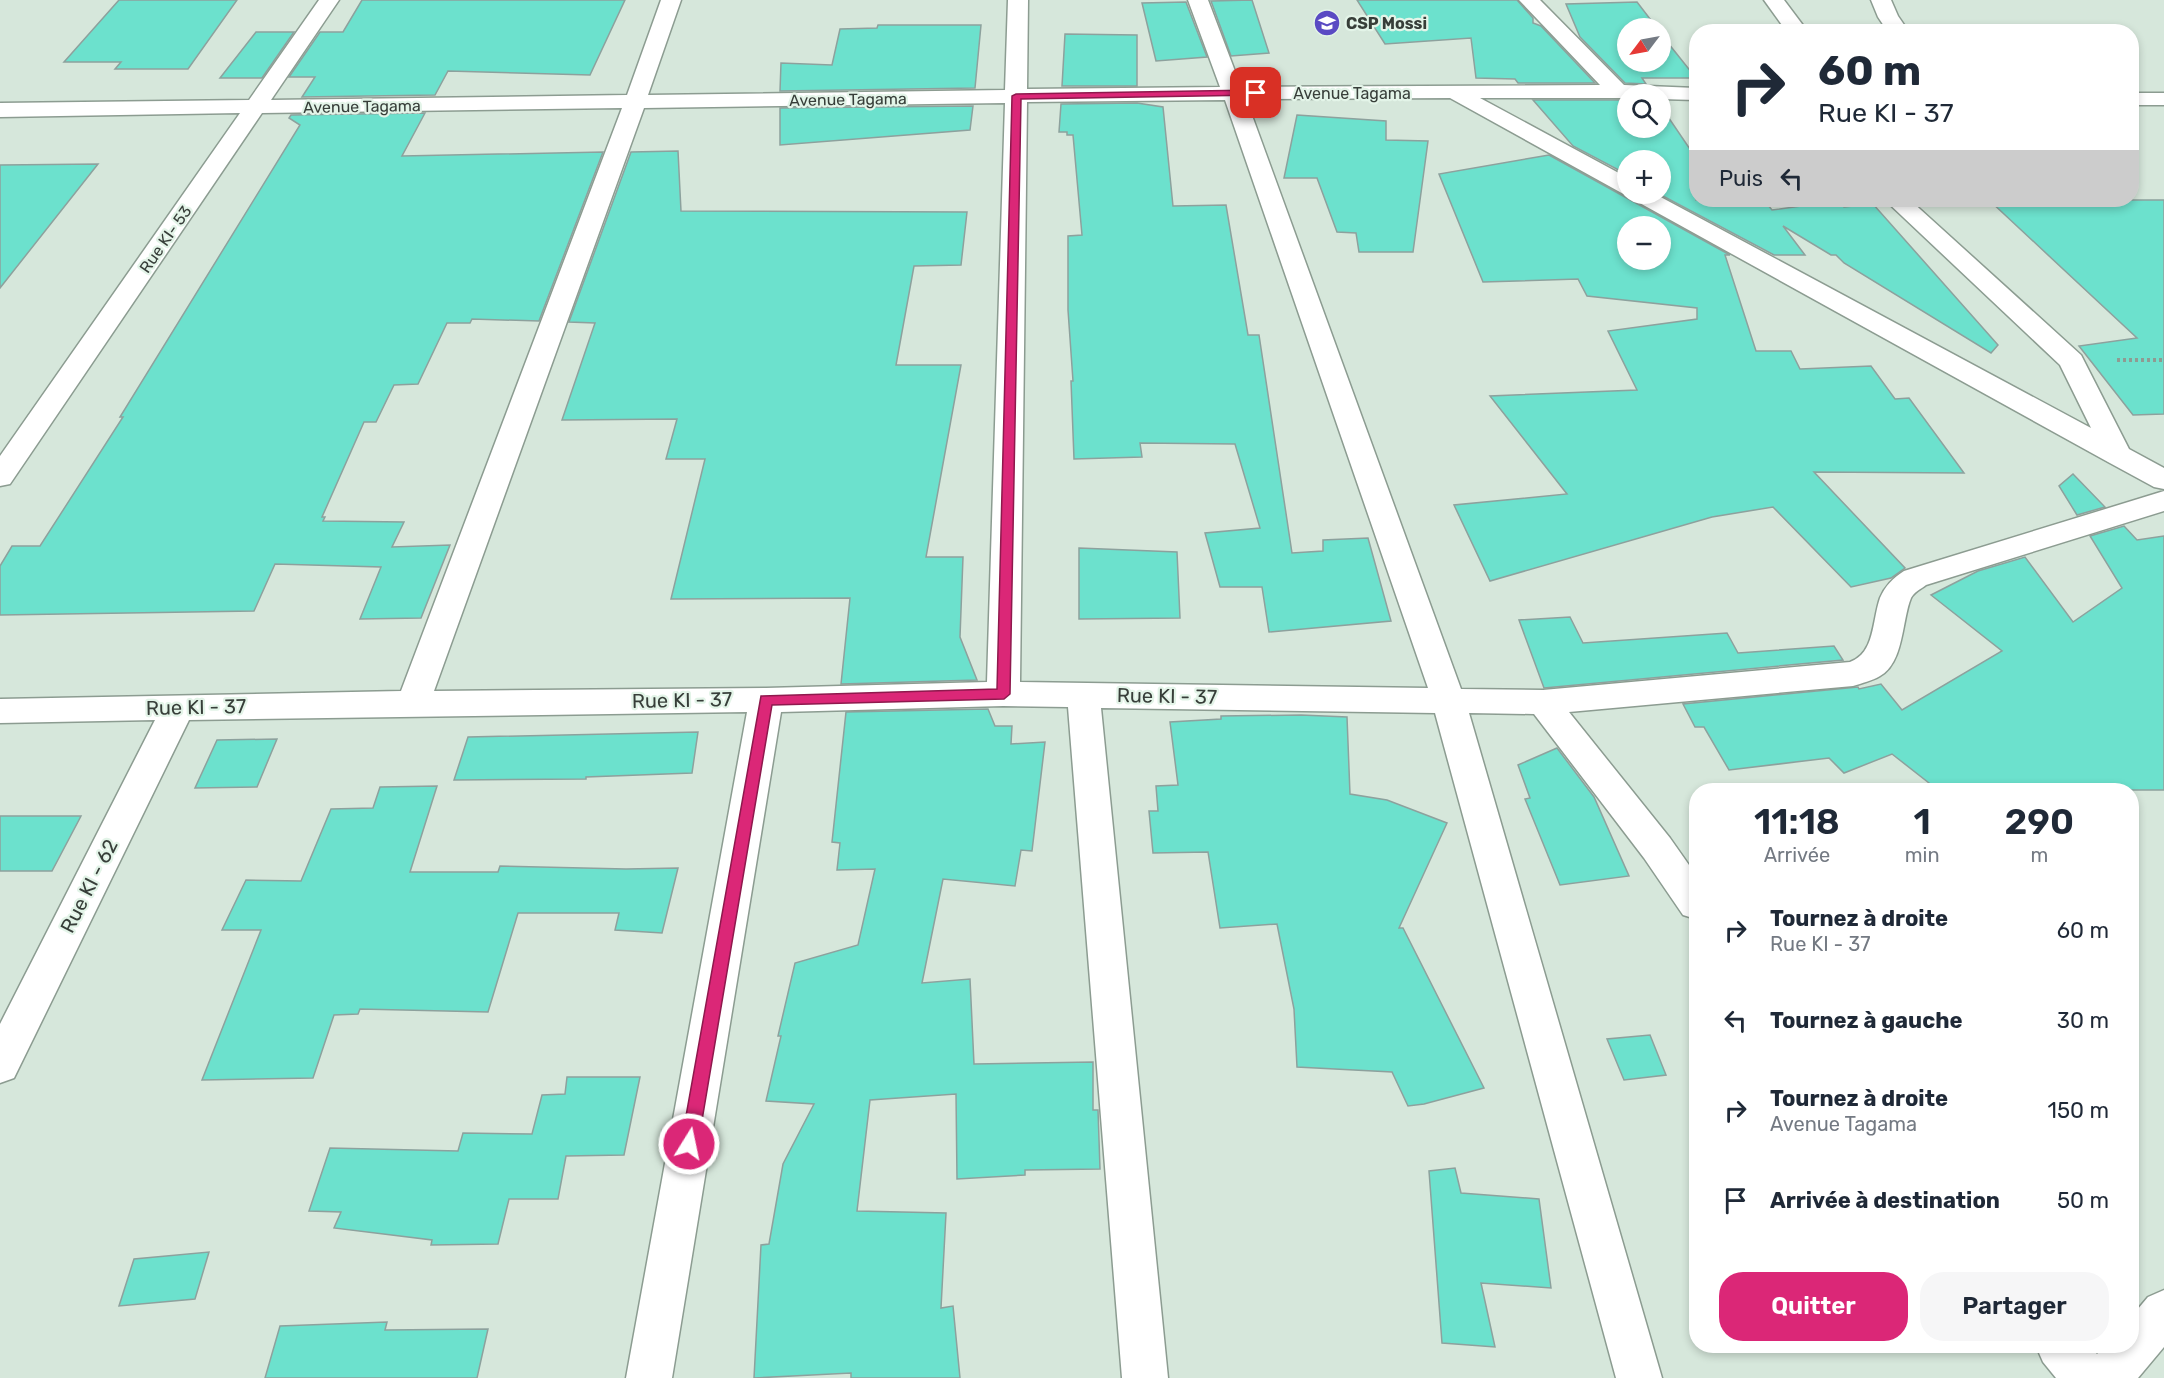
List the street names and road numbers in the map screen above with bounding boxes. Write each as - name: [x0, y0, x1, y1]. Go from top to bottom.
- street label: Avenue Tagama: [1293, 84, 1411, 103]
- street label: Avenue Tagama: [789, 89, 907, 110]
- street label: Avenue Tagama: [303, 96, 421, 117]
- street label: Rue KI- 53: [135, 202, 195, 277]
- street label: Rue KI - 37: [1117, 683, 1217, 709]
- street label: Rue KI - 37: [632, 687, 732, 713]
- street label: Rue KI - 37: [146, 694, 246, 720]
- street label: Rue KI - 62: [55, 835, 123, 937]

